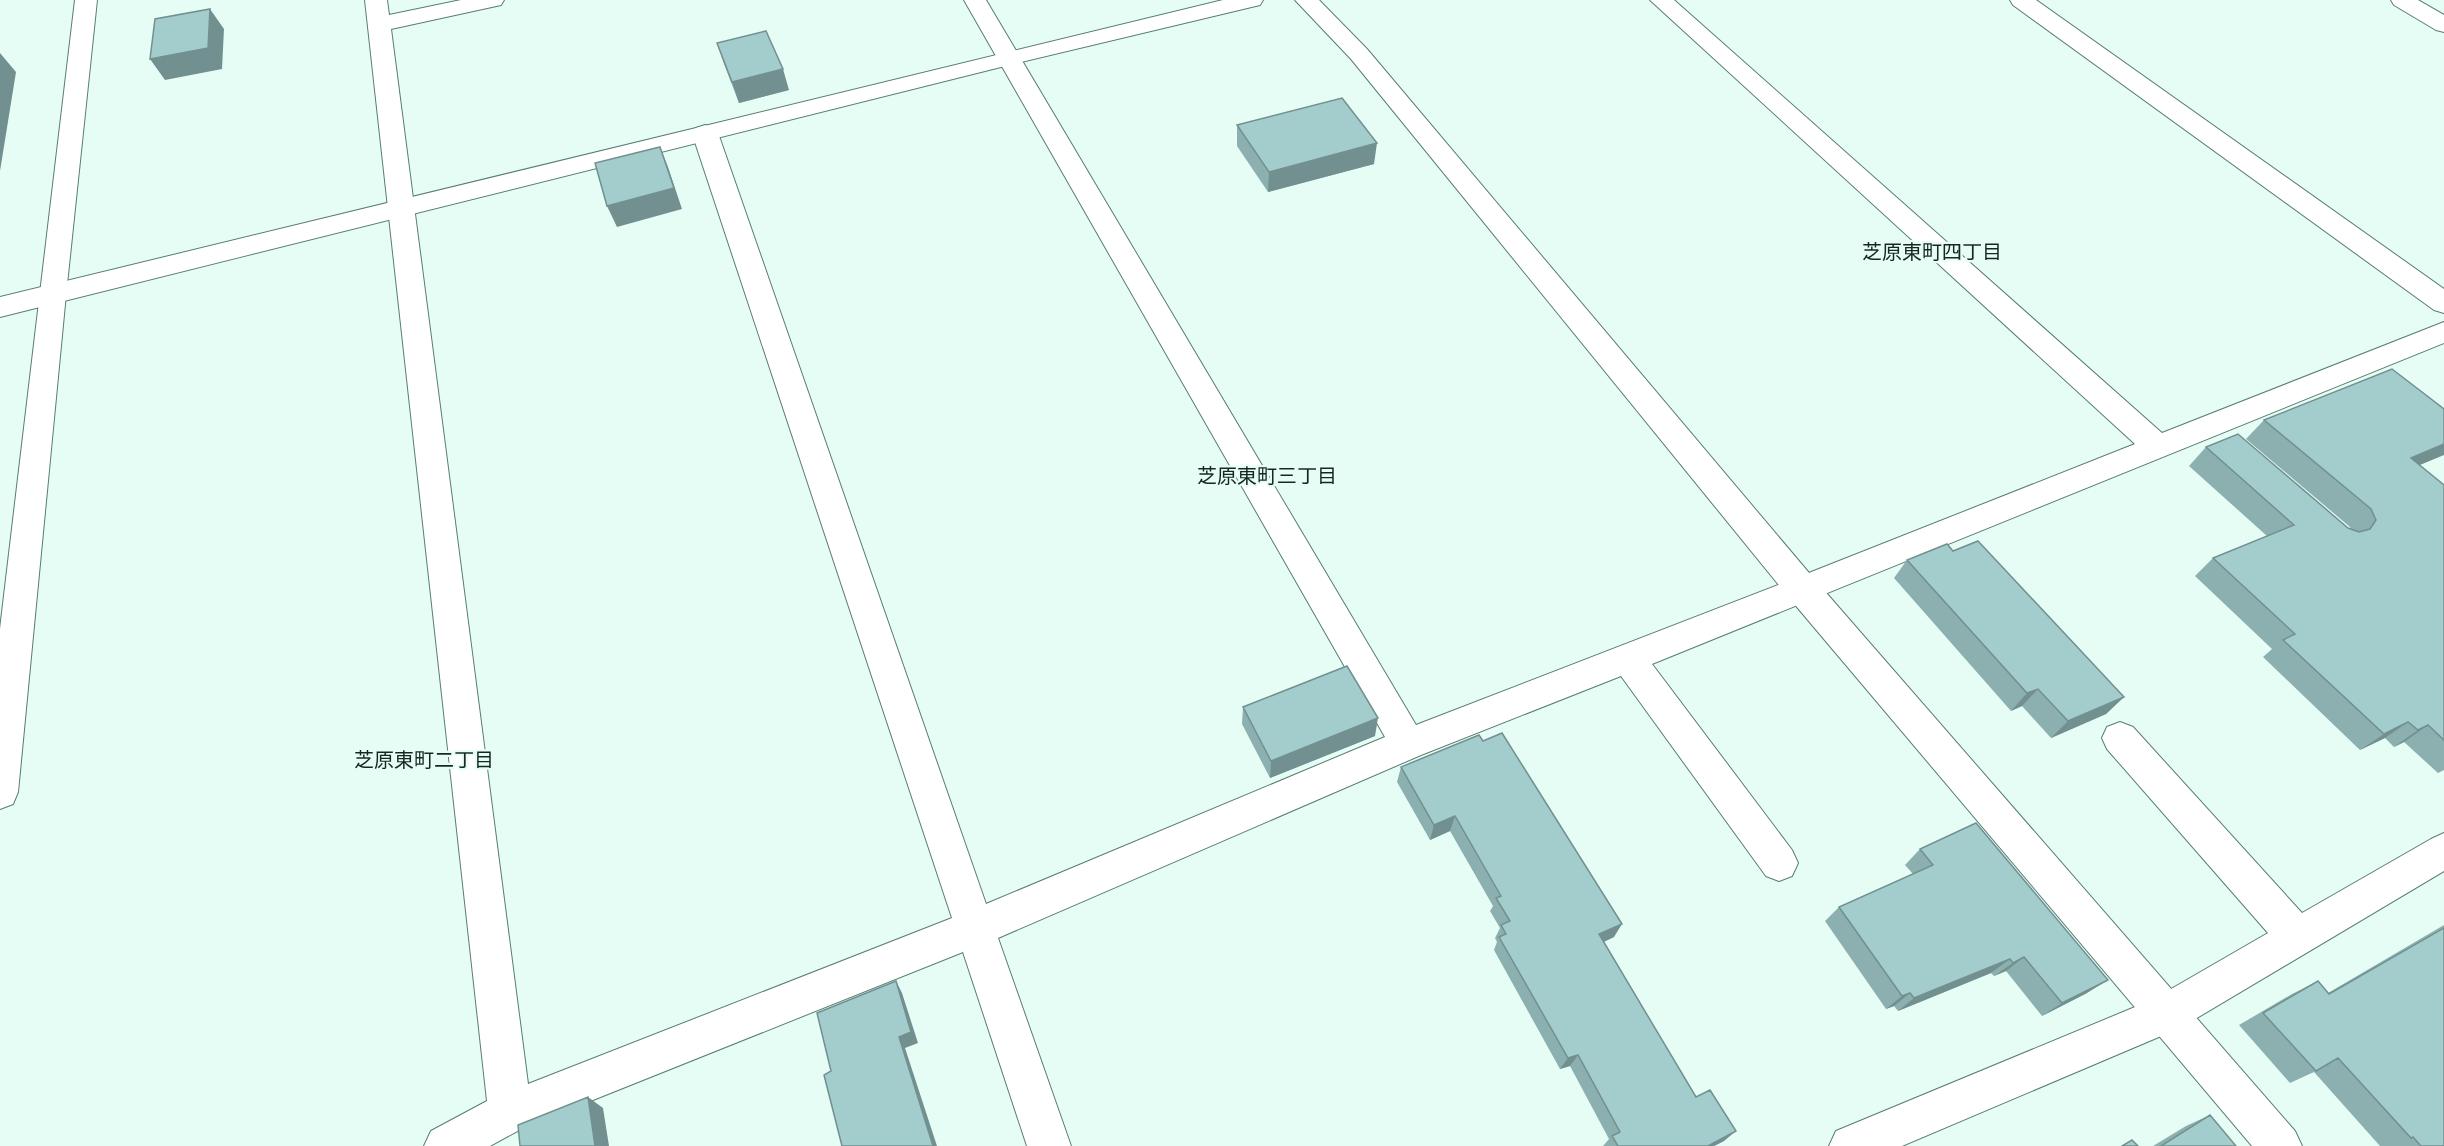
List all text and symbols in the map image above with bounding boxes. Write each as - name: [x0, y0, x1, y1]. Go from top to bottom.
- district label: 芝原東町四丁目: [1862, 241, 2002, 264]
- district label: 芝原東町三丁目: [1197, 465, 1337, 488]
- district label: 芝原東町二丁目: [354, 749, 494, 772]

